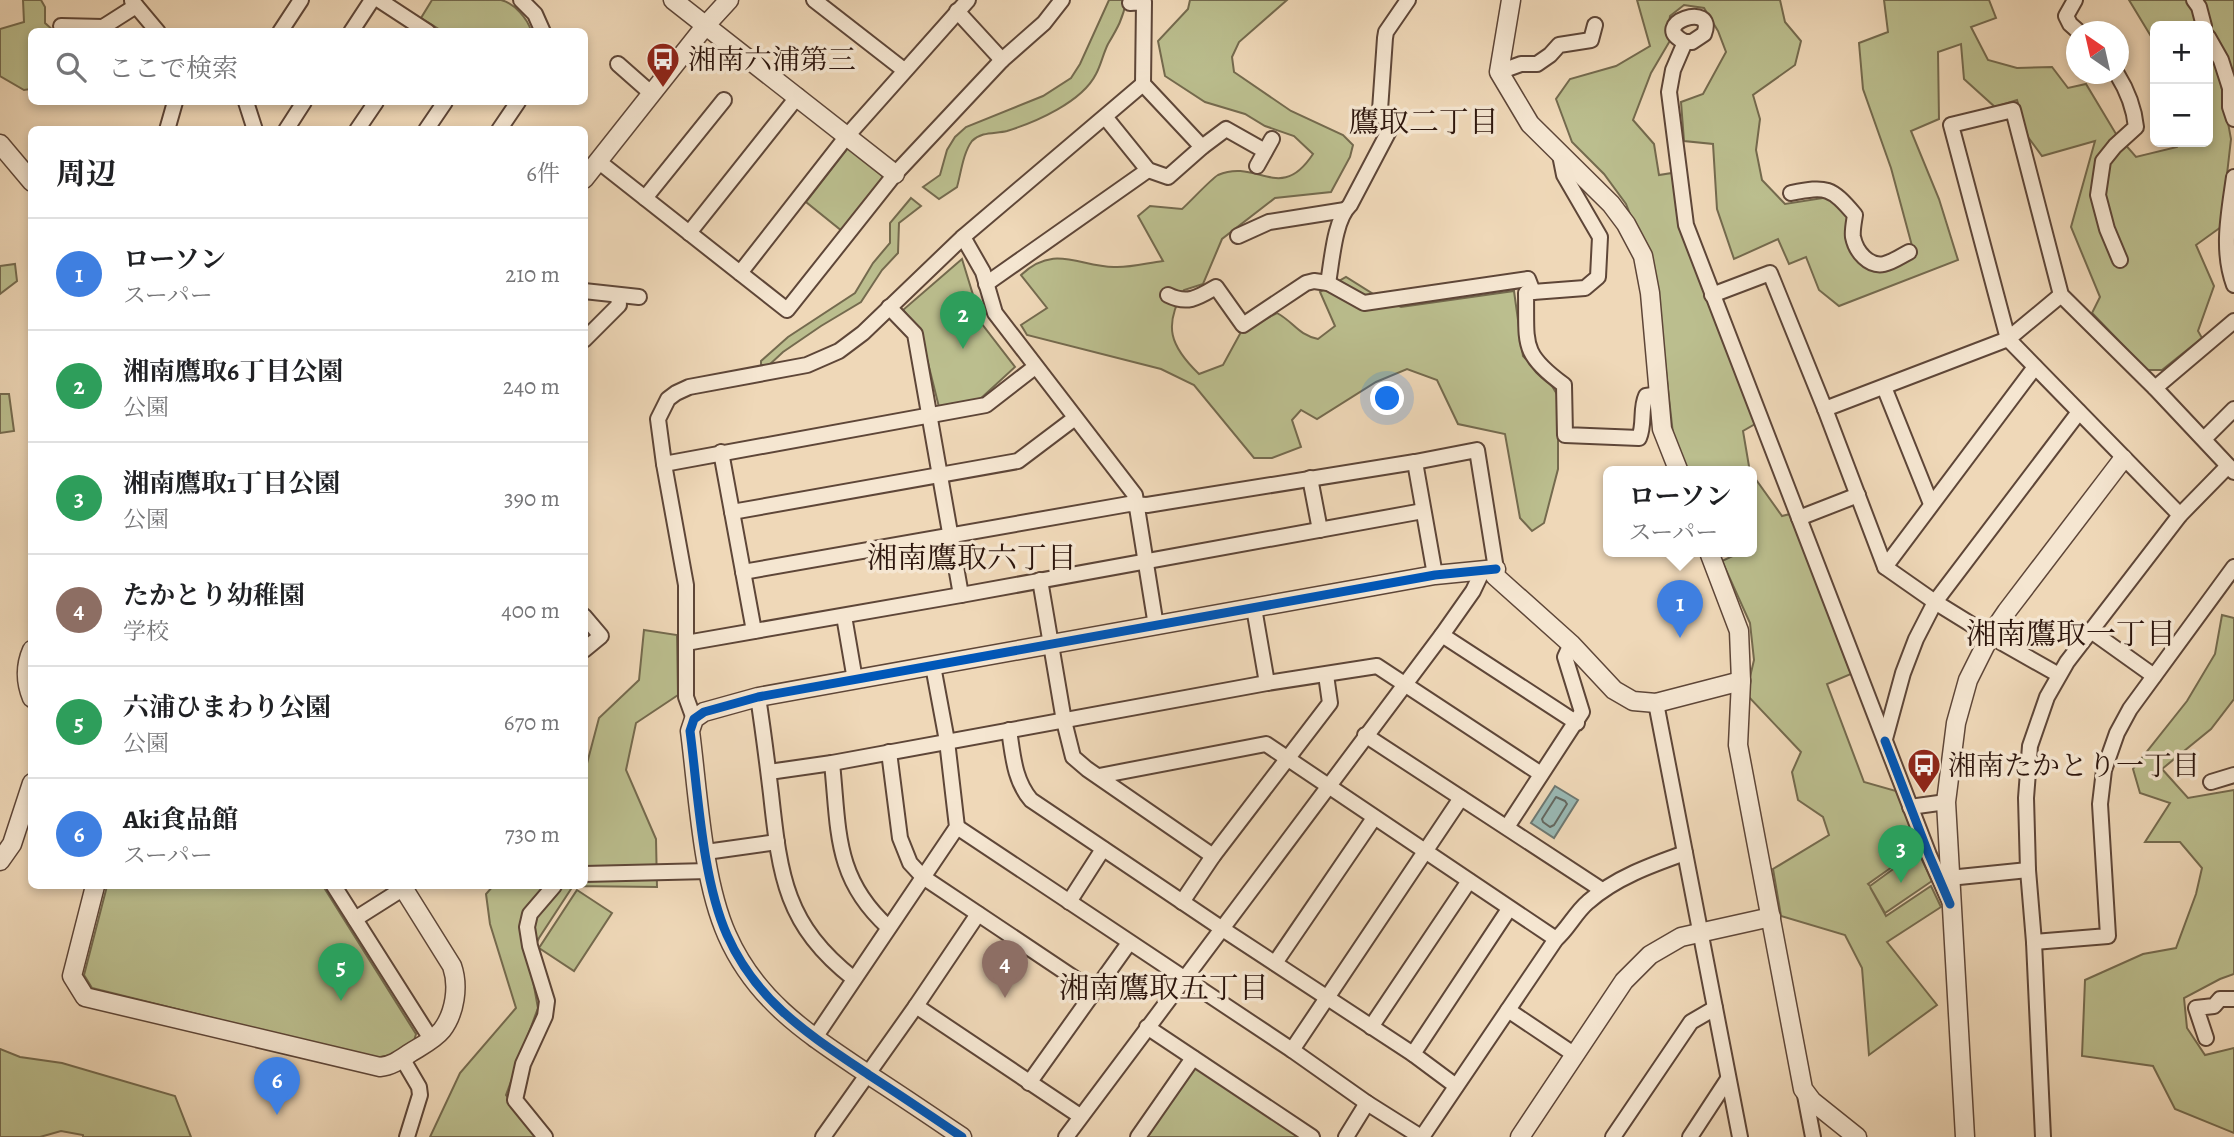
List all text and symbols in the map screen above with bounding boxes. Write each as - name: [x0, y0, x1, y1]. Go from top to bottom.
- north arrow: [2066, 21, 2129, 84]
- map controls: [2150, 21, 2213, 147]
- button: +: [2150, 21, 2213, 84]
- search box: [28, 28, 588, 105]
- bus stop icon: 湘南六浦第三: [644, 40, 682, 89]
- place label: 湘南六浦第三: [688, 41, 856, 79]
- icon: search: [52, 48, 90, 86]
- text: ここで検索: [108, 51, 238, 86]
- button: −: [2150, 84, 2213, 147]
- district label: 鷹取二丁目: [1349, 102, 1499, 142]
- text: 周辺: [56, 154, 116, 194]
- text: 6件: [526, 158, 560, 189]
- text: ローソン: [123, 242, 226, 277]
- text: 1: [75, 259, 83, 290]
- text: 210 m: [505, 259, 560, 290]
- text: スーパー: [123, 280, 213, 311]
- pin: 2: [940, 291, 986, 349]
- text: 湘南鷹取6丁目公園: [123, 354, 343, 389]
- text: 2: [73, 371, 85, 402]
- text: 240 m: [503, 371, 560, 402]
- your location: [1370, 381, 1404, 415]
- text: 公園: [123, 392, 169, 423]
- text: 湘南鷹取1丁目公園: [123, 466, 340, 501]
- popup: [1603, 466, 1757, 557]
- text: ローソン: [1629, 479, 1731, 514]
- text: 3: [74, 483, 84, 514]
- text: 390 m: [504, 483, 560, 514]
- text: 公園: [123, 504, 169, 535]
- text: スーパー: [1629, 517, 1718, 548]
- district label: 湘南鷹取六丁目: [867, 538, 1077, 578]
- text: たかとり幼稚園: [123, 578, 305, 613]
- pin: 1: [1657, 580, 1703, 638]
- text: 4: [74, 595, 84, 626]
- text: 400 m: [501, 595, 560, 626]
- district label: 湘南鷹取一丁目: [1966, 614, 2176, 654]
- text: 学校: [123, 616, 169, 647]
- text: 六浦ひまわり公園: [123, 690, 331, 725]
- text: 5: [74, 707, 84, 738]
- text: 670 m: [504, 707, 560, 738]
- text: 公園: [123, 728, 169, 759]
- bus stop icon: 湘南たかとり一丁目: [1905, 746, 1943, 795]
- place label: 湘南たかとり一丁目: [1948, 747, 2200, 785]
- text: Aki食品館: [123, 802, 238, 837]
- text: 6: [74, 819, 84, 850]
- text: 730 m: [505, 819, 560, 850]
- pin: 3: [1878, 825, 1924, 883]
- text: スーパー: [123, 840, 213, 871]
- pin: 4: [982, 940, 1028, 998]
- pin: 5: [318, 943, 364, 1001]
- district label: 湘南鷹取五丁目: [1059, 968, 1269, 1008]
- pin: 6: [254, 1057, 300, 1115]

